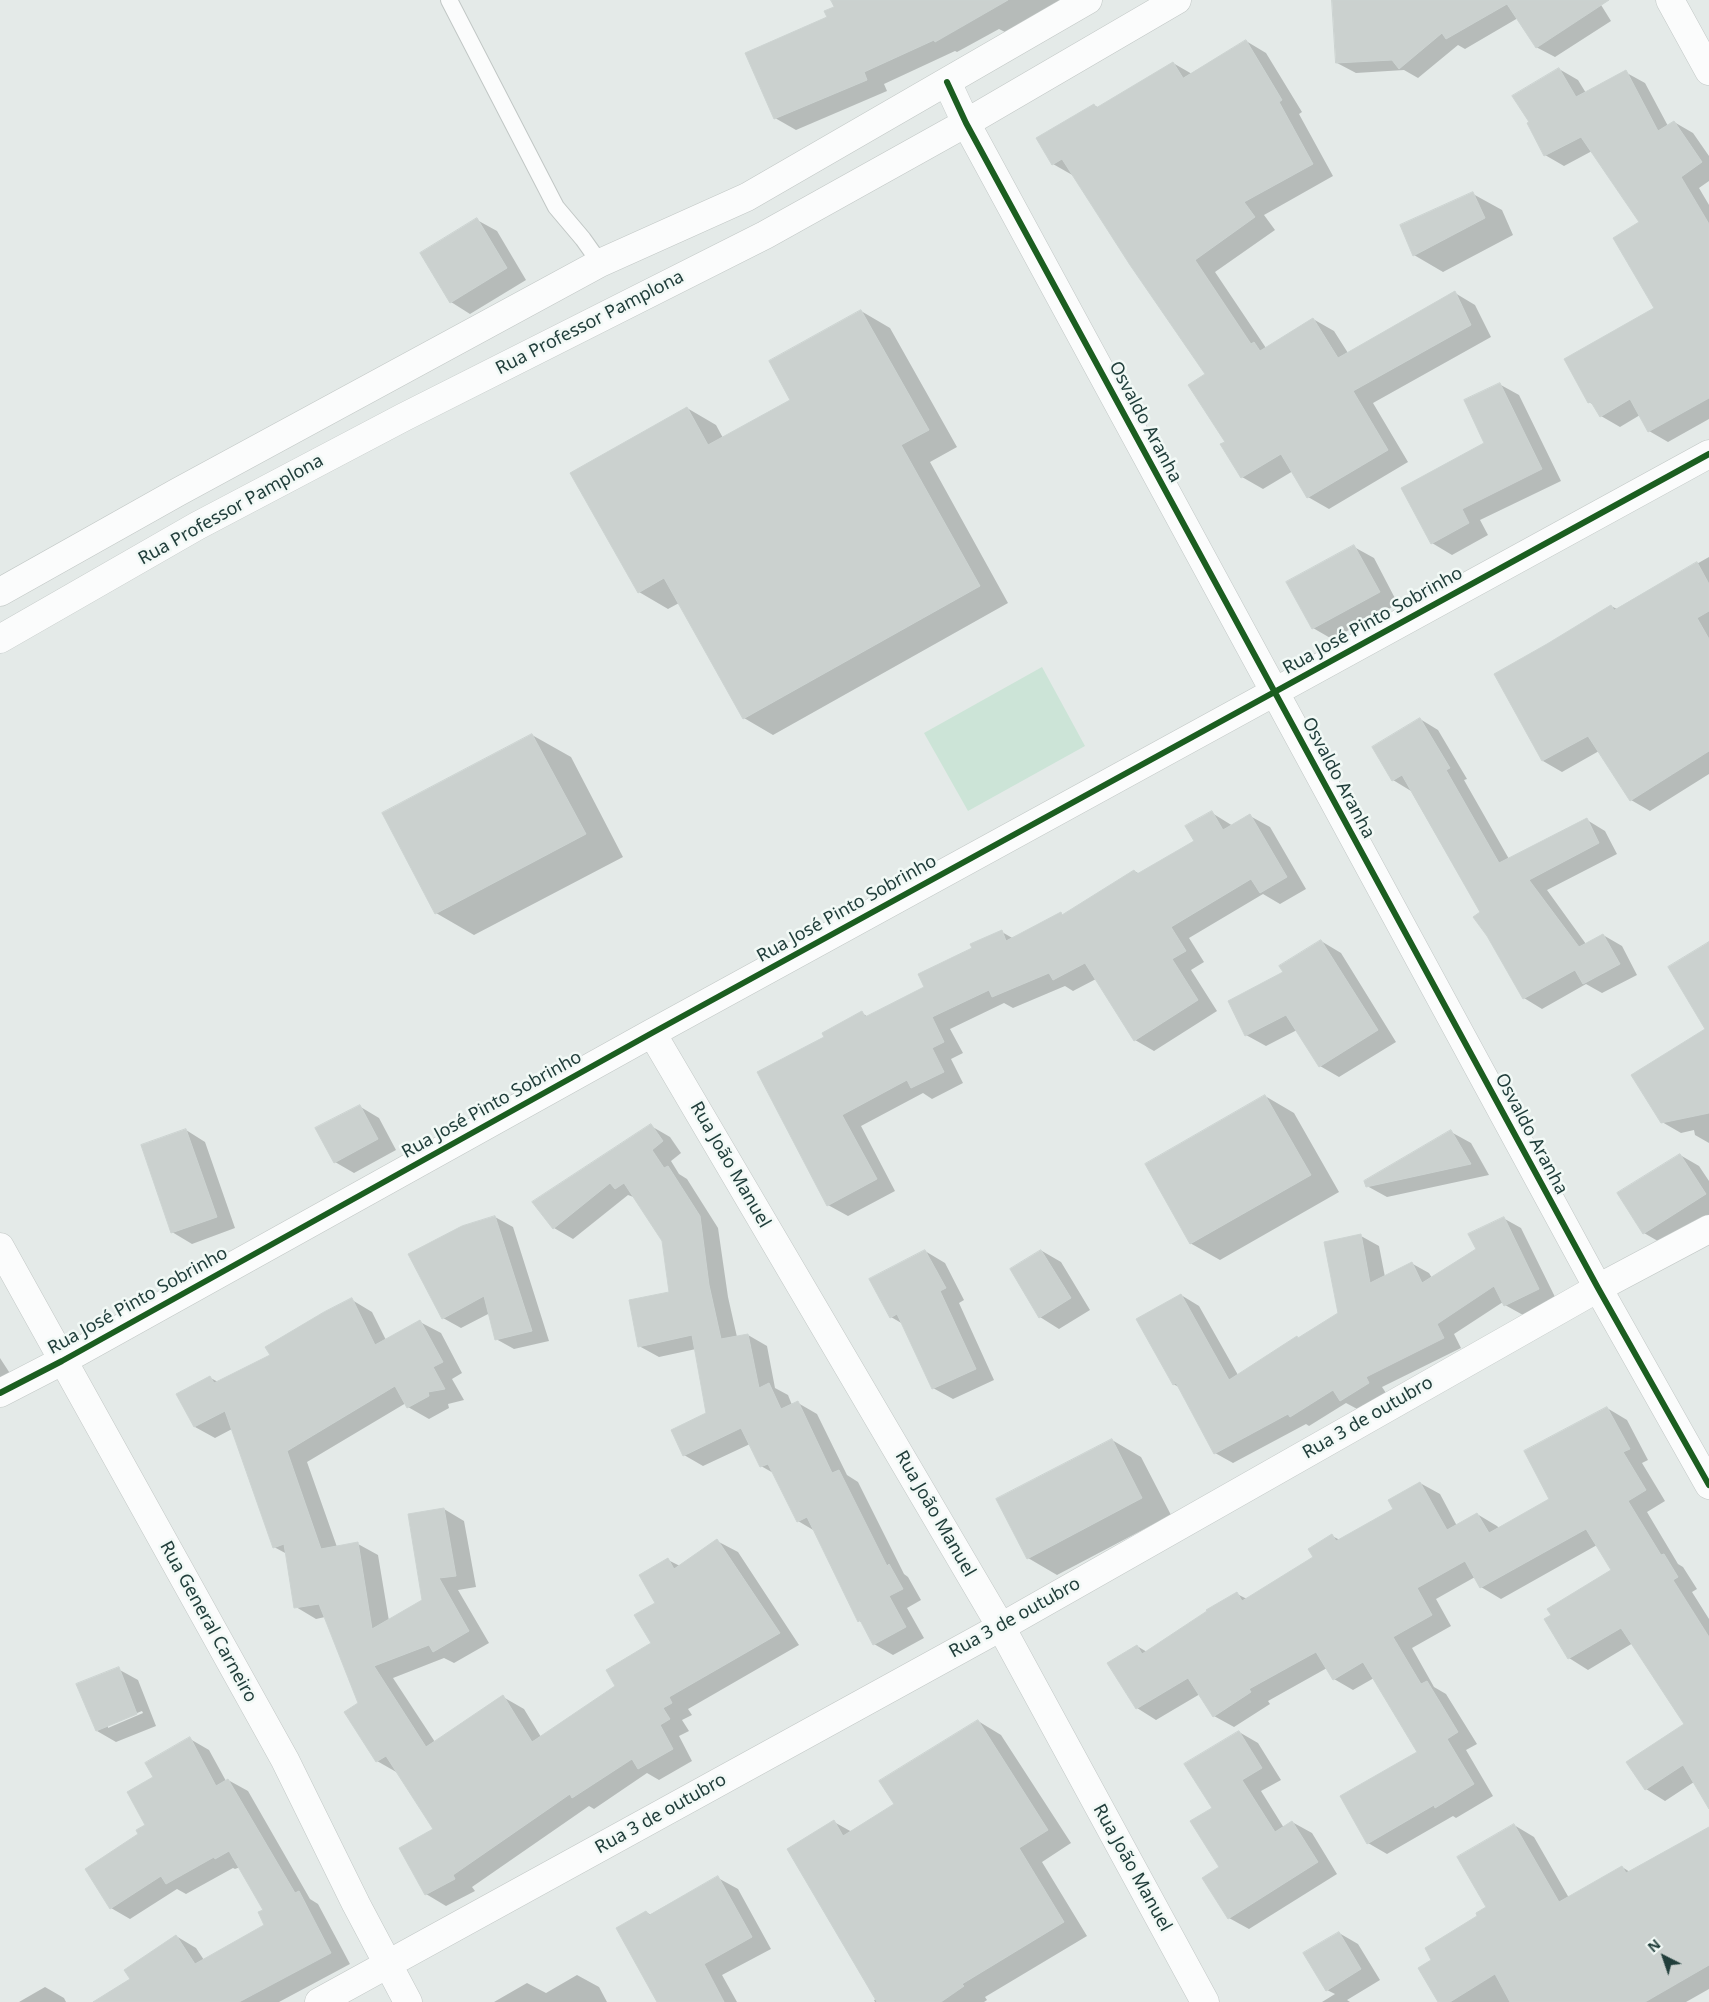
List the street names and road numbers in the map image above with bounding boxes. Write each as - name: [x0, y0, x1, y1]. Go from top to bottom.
- street label: Rua Professor Pamplona: [492, 266, 688, 380]
- street label: Osvaldo Aranha: [1104, 358, 1186, 486]
- street label: Rua Professor Pamplona: [135, 450, 327, 570]
- street label: Rua José Pinto Sobrinho: [1279, 563, 1467, 679]
- street label: Osvaldo Aranha: [1297, 714, 1379, 842]
- street label: Rua José Pinto Sobrinho: [753, 851, 941, 967]
- street label: Rua José Pinto Sobrinho: [398, 1047, 586, 1163]
- street label: Osvaldo Aranha: [1490, 1070, 1572, 1198]
- street label: Rua João Manuel: [685, 1098, 775, 1232]
- street label: Rua José Pinto Sobrinho: [44, 1243, 232, 1359]
- street label: Rua 3 de outubro: [1299, 1372, 1437, 1464]
- street label: Rua João Manuel: [890, 1447, 980, 1581]
- street label: Rua General Carneiro: [155, 1538, 261, 1706]
- street label: Rua 3 de outubro: [946, 1573, 1084, 1663]
- street label: Rua 3 de outubro: [592, 1769, 730, 1859]
- street label: Rua João Manuel: [1088, 1801, 1176, 1935]

